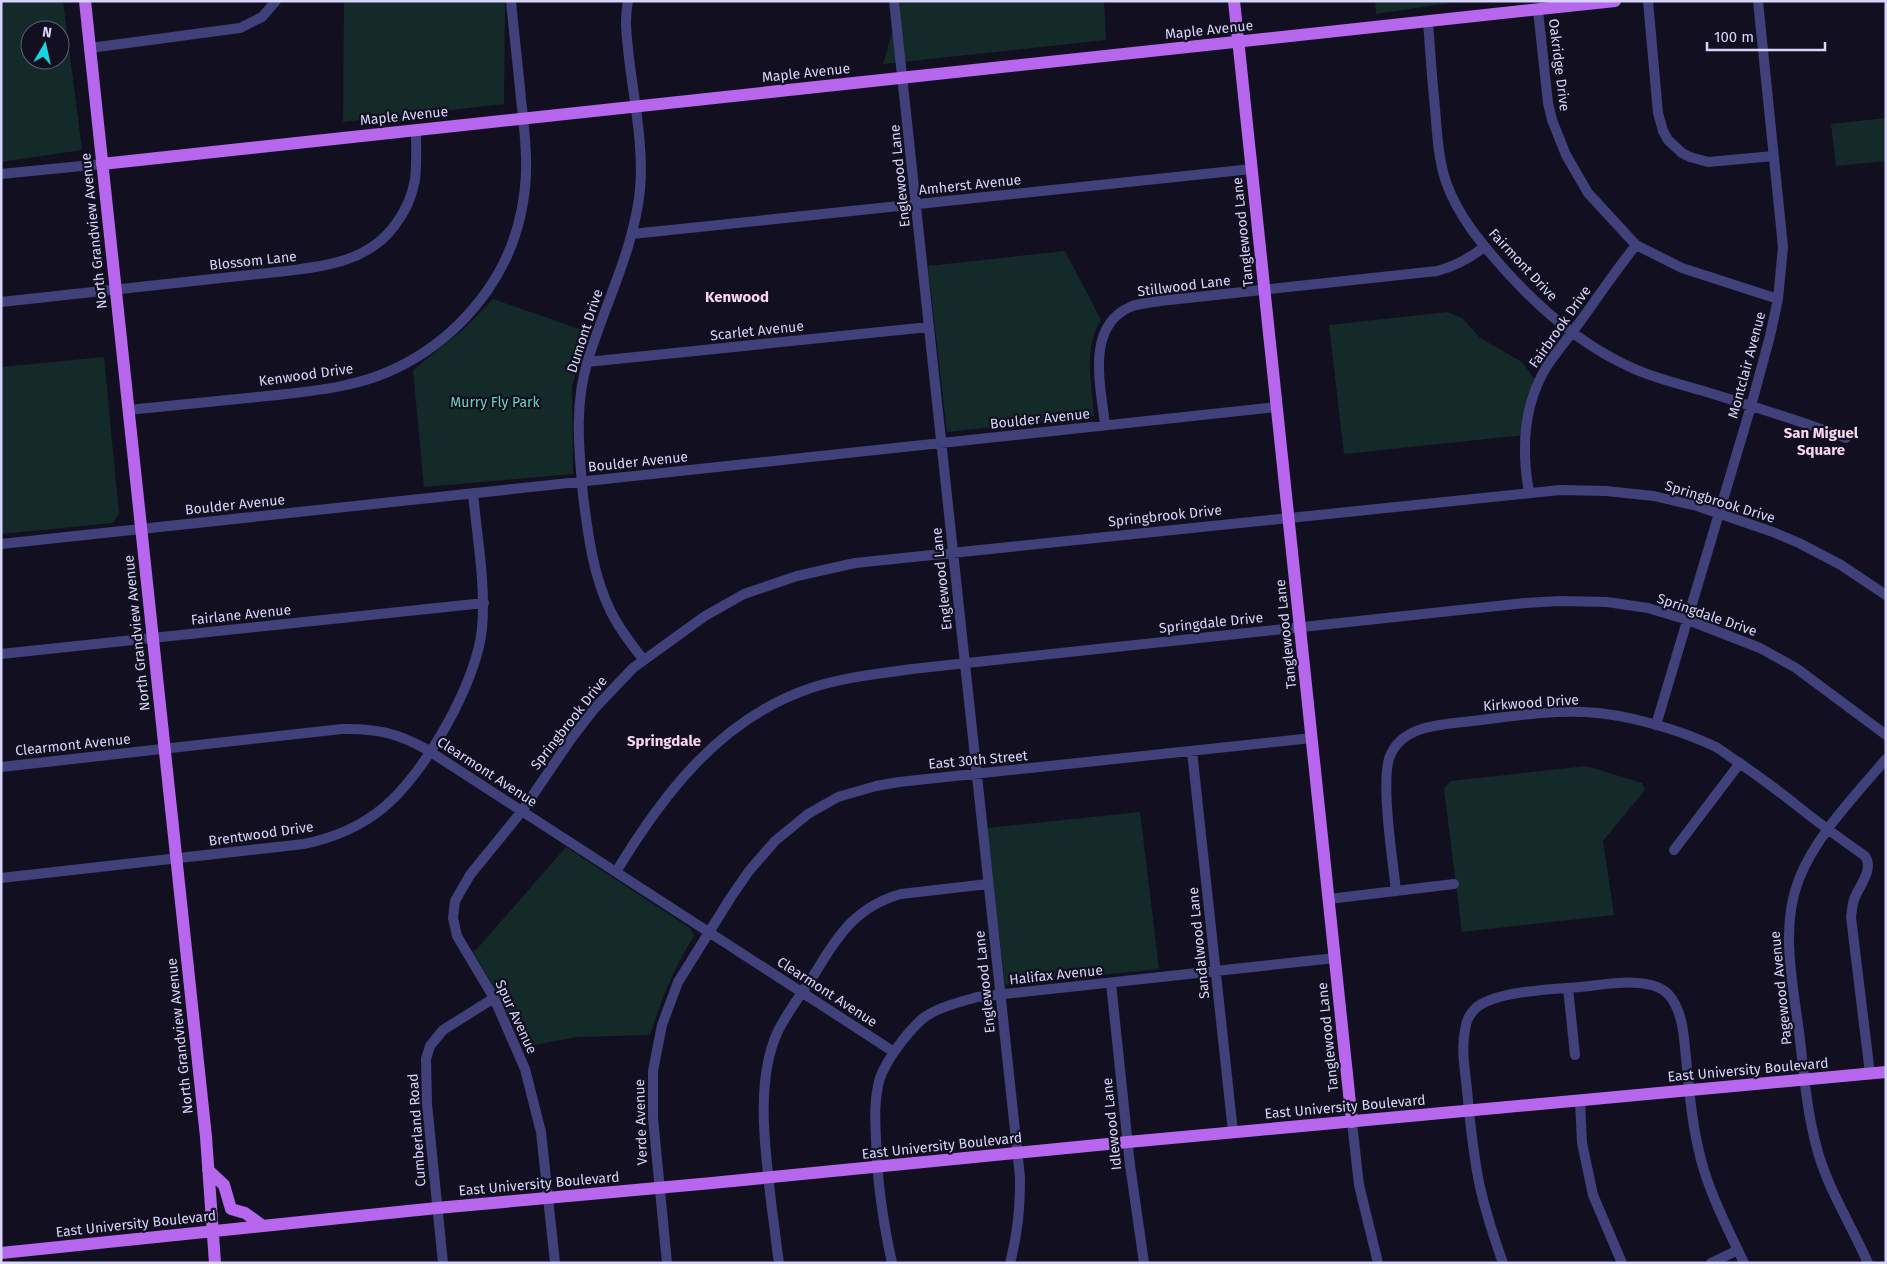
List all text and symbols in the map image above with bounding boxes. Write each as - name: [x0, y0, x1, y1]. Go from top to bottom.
- street label: Maple Avenue: [1164, 17, 1254, 43]
- street label: Oakridge Drive: [1545, 18, 1573, 112]
- north arrow: [20, 20, 70, 70]
- scale bar: [1707, 20, 1824, 52]
- text: N: [41, 24, 53, 42]
- text: 100 m: [1714, 28, 1754, 46]
- street label: Maple Avenue: [761, 60, 851, 86]
- street label: Maple Avenue: [359, 103, 449, 129]
- street label: Englewood Lane: [886, 124, 914, 228]
- street label: North Grandview Avenue: [77, 152, 111, 310]
- street label: Amherst Avenue: [918, 171, 1022, 199]
- street label: Tanglewood Lane: [1229, 176, 1257, 288]
- street label: Fairmont Drive: [1485, 225, 1561, 305]
- street label: Blossom Lane: [208, 248, 298, 274]
- street label: Stillwood Lane: [1137, 272, 1231, 300]
- street label: Fairbrook Drive: [1525, 283, 1595, 371]
- street label: Dumont Drive: [563, 287, 607, 375]
- district label: Kenwood: [705, 288, 769, 306]
- street label: Montclair Avenue: [1725, 310, 1769, 420]
- street label: Scarlet Avenue: [709, 318, 805, 344]
- street label: Kenwood Drive: [258, 360, 354, 390]
- park label: Murry Fly Park: [450, 394, 540, 411]
- street label: Boulder Avenue: [989, 405, 1091, 433]
- district label: San Miguel Square: [1784, 424, 1859, 459]
- street label: Boulder Avenue: [587, 448, 689, 476]
- street label: Springbrook Drive: [1663, 477, 1777, 527]
- street label: Boulder Avenue: [184, 491, 286, 519]
- street label: Springbrook Drive: [1107, 502, 1223, 530]
- street label: Englewood Lane: [928, 527, 956, 631]
- street label: North Grandview Avenue: [120, 554, 154, 712]
- street label: Tanglewood Lane: [1272, 578, 1300, 690]
- street label: Springdale Drive: [1655, 590, 1759, 640]
- street label: Fairlane Avenue: [190, 601, 292, 629]
- street label: Springdale Drive: [1158, 609, 1264, 637]
- street label: Springbrook Drive: [527, 673, 611, 773]
- street label: Kirkwood Drive: [1482, 691, 1580, 715]
- street label: Clearmont Avenue: [14, 730, 132, 760]
- district label: Springdale: [627, 732, 701, 750]
- street label: Clearmont Avenue: [434, 733, 540, 811]
- street label: East 30th Street: [928, 747, 1029, 773]
- street label: Brentwood Drive: [207, 818, 315, 850]
- street label: Sandalwood Lane: [1185, 886, 1213, 1000]
- street label: Englewood Lane: [971, 930, 999, 1034]
- street label: Pagewood Avenue: [1767, 930, 1795, 1046]
- street label: Clearmont Avenue: [774, 953, 880, 1031]
- street label: North Grandview Avenue: [163, 957, 197, 1115]
- street label: Halifax Avenue: [1008, 962, 1104, 988]
- street label: Spur Avenue: [491, 977, 541, 1057]
- street label: Tanglewood Lane: [1314, 981, 1342, 1093]
- street label: East University Boulevard: [1667, 1055, 1829, 1085]
- street label: Cumberland Road: [405, 1073, 429, 1187]
- street label: Idlewood Lane: [1099, 1077, 1125, 1171]
- street label: Verde Avenue: [631, 1079, 651, 1165]
- street label: East University Boulevard: [1264, 1092, 1426, 1122]
- street label: East University Boulevard: [861, 1129, 1023, 1163]
- street label: East University Boulevard: [458, 1169, 620, 1199]
- street label: East University Boulevard: [55, 1207, 217, 1241]

